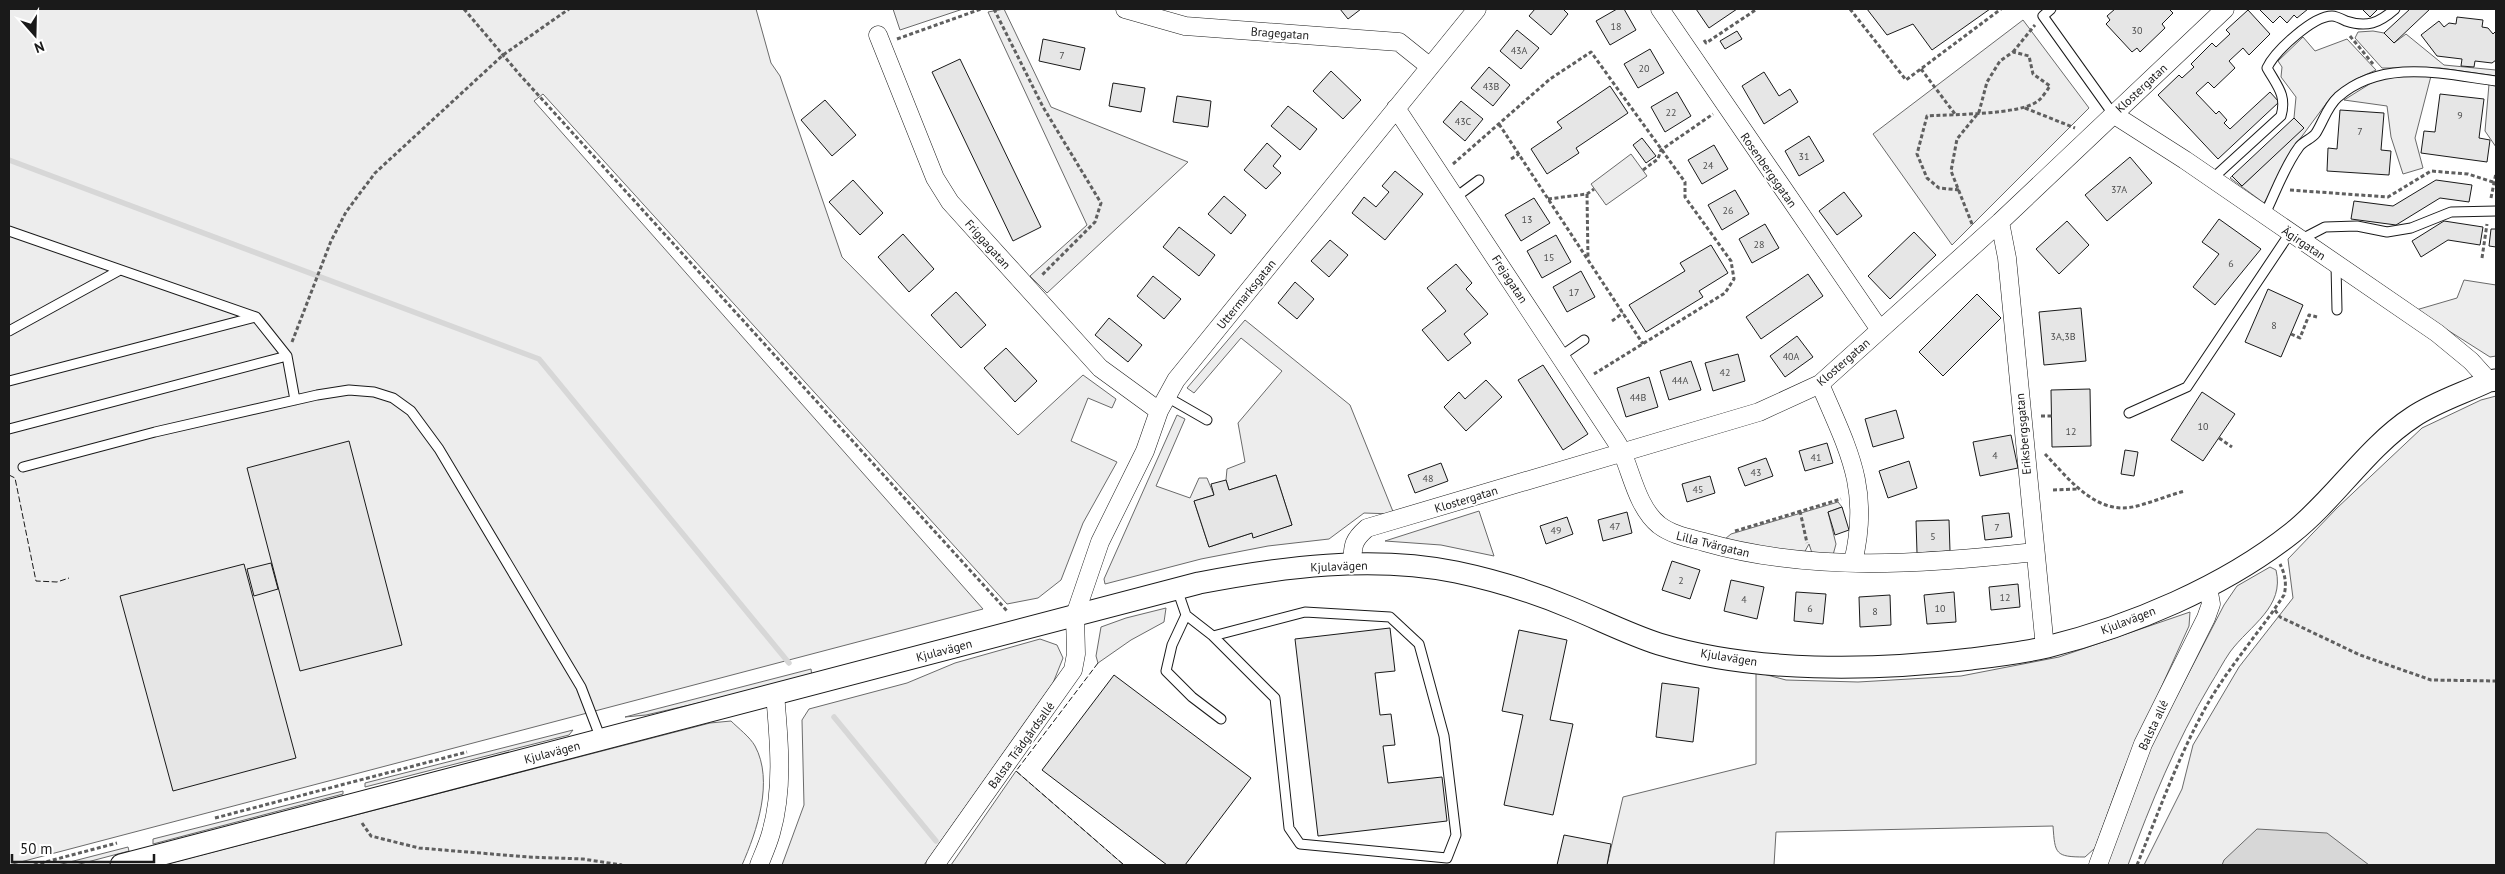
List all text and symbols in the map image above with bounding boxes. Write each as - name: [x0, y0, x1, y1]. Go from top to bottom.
- north arrow: [10, 10, 60, 60]
- house number: 18: [1611, 20, 1621, 33]
- street label: Bragegatan: [1250, 23, 1310, 43]
- house number: 30: [2132, 24, 2143, 37]
- text: N: [32, 37, 47, 57]
- house number: 43A: [1511, 44, 1528, 57]
- house number: 7: [1059, 49, 1065, 62]
- street label: Klostergatan: [2112, 60, 2170, 116]
- house number: 20: [1639, 62, 1650, 75]
- house number: 43B: [1483, 80, 1500, 93]
- house number: 22: [1666, 106, 1676, 119]
- house number: 9: [2457, 109, 2463, 122]
- house number: 43C: [1455, 115, 1472, 128]
- house number: 7: [2357, 125, 2363, 138]
- street label: Rosenbergsgatan: [1738, 130, 1800, 210]
- house number: 31: [1799, 150, 1809, 163]
- house number: 24: [1703, 159, 1714, 172]
- house number: 37A: [2111, 183, 2127, 196]
- house number: 26: [1723, 204, 1733, 217]
- house number: 13: [1522, 213, 1532, 226]
- street label: Friggagatan: [962, 216, 1014, 272]
- street label: Ägirgatan: [2279, 223, 2329, 263]
- house number: 28: [1754, 238, 1764, 251]
- house number: 15: [1544, 251, 1554, 264]
- street label: Frejagatan: [1489, 252, 1531, 306]
- street label: Uttermarksgatan: [1213, 256, 1279, 332]
- house number: 6: [2228, 257, 2234, 270]
- house number: 17: [1569, 286, 1579, 299]
- house number: 8: [2271, 319, 2277, 332]
- house number: 3A,3B: [2050, 330, 2076, 343]
- street label: Klostergatan: [1813, 335, 1873, 389]
- house number: 40A: [1783, 350, 1800, 363]
- house number: 42: [1720, 366, 1730, 379]
- house number: 44A: [1672, 374, 1689, 387]
- house number: 44B: [1630, 391, 1647, 404]
- street label: Eriksbergsgatan: [2012, 393, 2034, 475]
- house number: 10: [2198, 420, 2209, 433]
- house number: 12: [2066, 425, 2076, 438]
- house number: 4: [1992, 449, 1998, 462]
- house number: 41: [1811, 451, 1821, 464]
- house number: 43: [1751, 466, 1761, 479]
- house number: 48: [1423, 472, 1433, 485]
- street label: Klostergatan: [1433, 482, 1499, 516]
- house number: 45: [1693, 483, 1703, 496]
- house number: 47: [1610, 520, 1620, 533]
- house number: 7: [1994, 521, 2000, 534]
- house number: 49: [1551, 524, 1561, 537]
- street label: Lilla Tvärgatan: [1675, 528, 1751, 560]
- house number: 5: [1930, 530, 1936, 543]
- street label: Kjulavägen: [1310, 558, 1368, 574]
- house number: 2: [1678, 574, 1684, 587]
- house number: 12: [2000, 591, 2010, 604]
- house number: 4: [1741, 593, 1747, 606]
- house number: 6: [1807, 602, 1813, 615]
- house number: 10: [1935, 602, 1946, 615]
- street label: Kjulavägen: [2099, 603, 2157, 637]
- house number: 8: [1872, 605, 1878, 618]
- street label: Kjulavägen: [914, 635, 974, 665]
- street label: Kjulavägen: [1700, 645, 1758, 669]
- street label: Balsta allé: [2135, 697, 2171, 753]
- street label: Balsta Trädgårdsallé: [985, 699, 1057, 791]
- street label: Kjulavägen: [522, 737, 582, 767]
- scale bar: [12, 832, 155, 864]
- text: 50 m: [20, 839, 53, 858]

